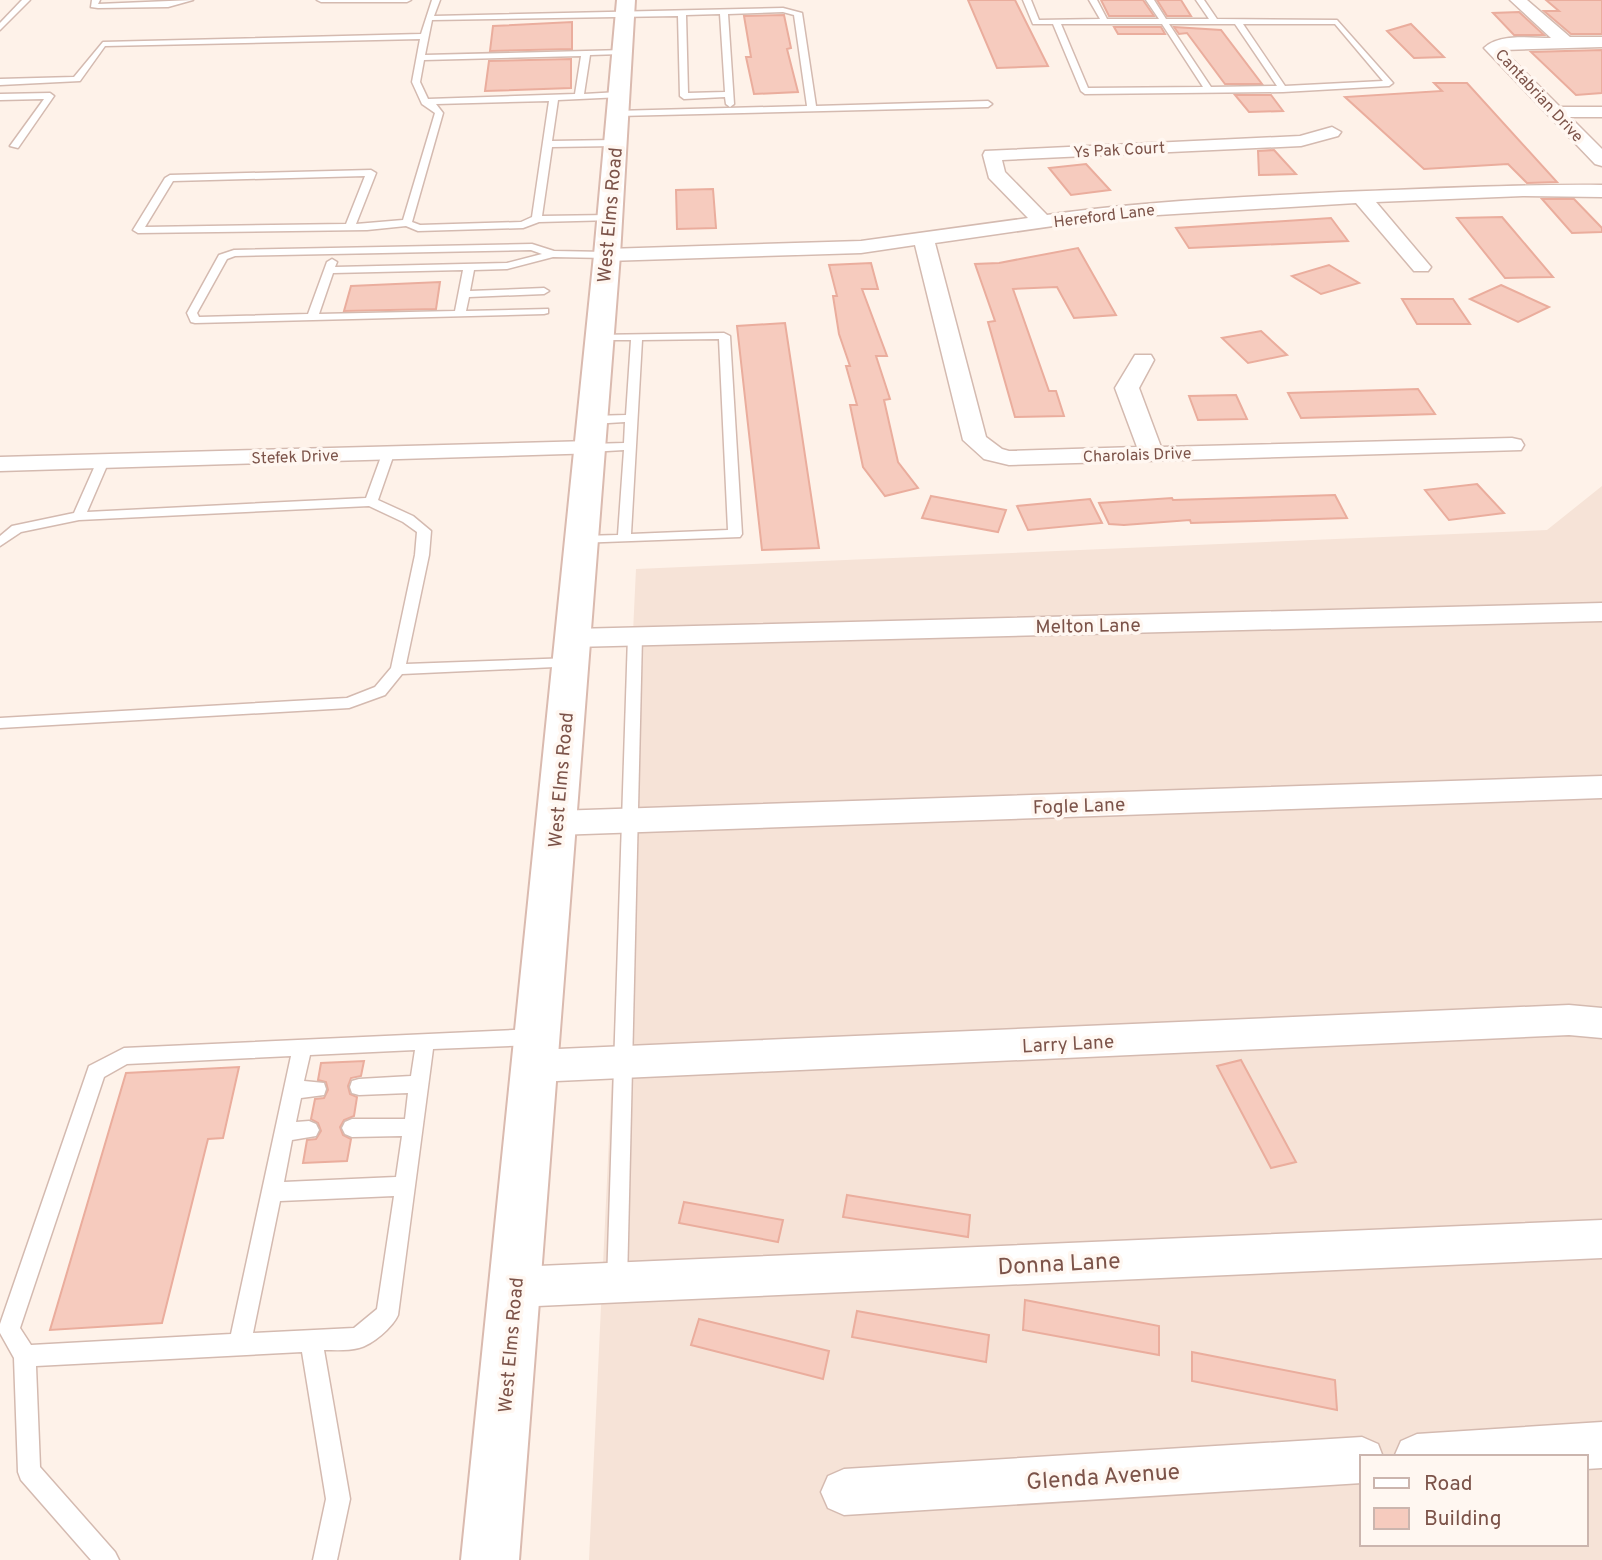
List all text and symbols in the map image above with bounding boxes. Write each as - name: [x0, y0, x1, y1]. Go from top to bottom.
- street label: Cantabrian Drive: [1490, 45, 1587, 147]
- street label: Ys Pak Court: [1073, 139, 1165, 163]
- street label: West Elms Road: [593, 146, 629, 284]
- street label: Hereford Lane: [1052, 201, 1156, 233]
- street label: Charolais Drive: [1082, 444, 1192, 468]
- street label: Stefek Drive: [251, 446, 339, 470]
- street label: Melton Lane: [1035, 614, 1141, 640]
- street label: West Elms Road: [544, 711, 580, 849]
- street label: Fogle Lane: [1032, 793, 1126, 821]
- street label: Larry Lane: [1021, 1031, 1115, 1059]
- street label: Donna Lane: [997, 1248, 1121, 1283]
- street label: West Elms Road: [494, 1276, 530, 1414]
- legend: [1360, 1455, 1588, 1546]
- street label: Glenda Avenue: [1025, 1459, 1181, 1498]
- text: Road: [1424, 1471, 1473, 1498]
- text: Building: [1424, 1506, 1502, 1533]

